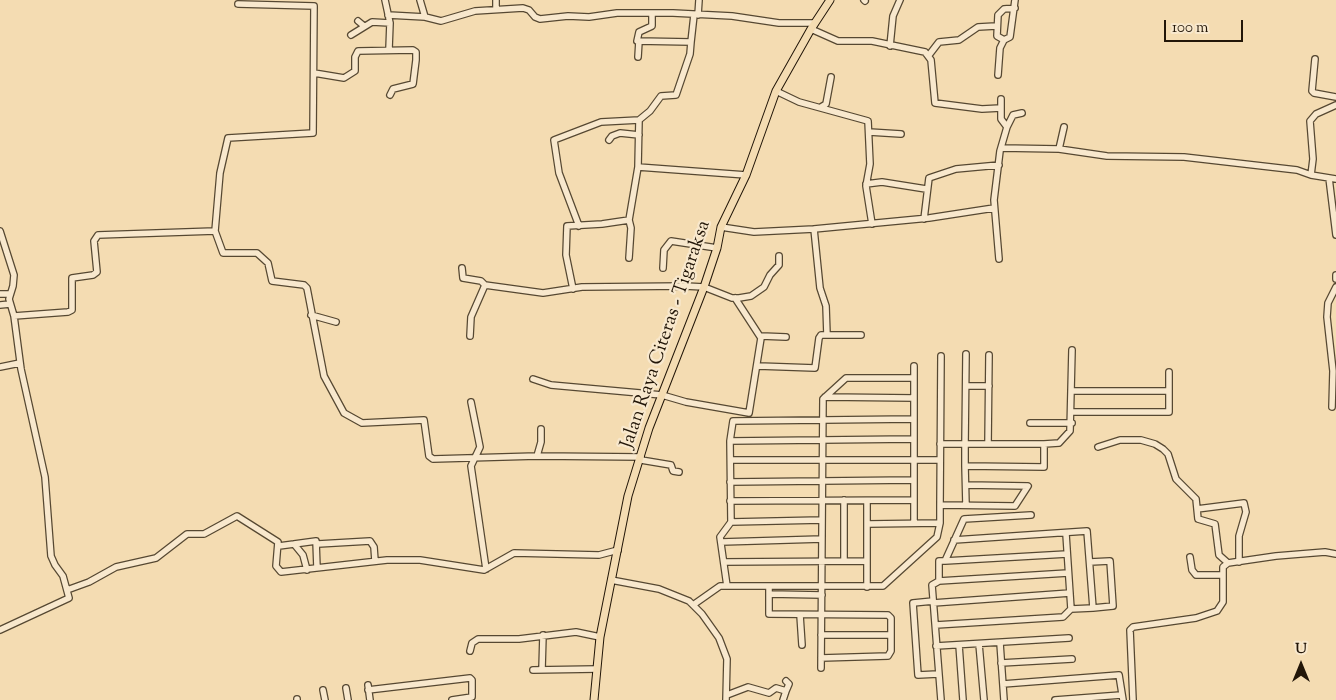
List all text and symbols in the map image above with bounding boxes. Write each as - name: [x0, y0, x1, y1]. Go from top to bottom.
- scale bar: [1166, 10, 1245, 42]
- text: 100 m: [1172, 18, 1208, 39]
- street label: Jalan Raya Citeras - Tigaraksa: [617, 218, 717, 452]
- north arrow: [1276, 640, 1326, 690]
- text: U: [1295, 640, 1307, 660]

